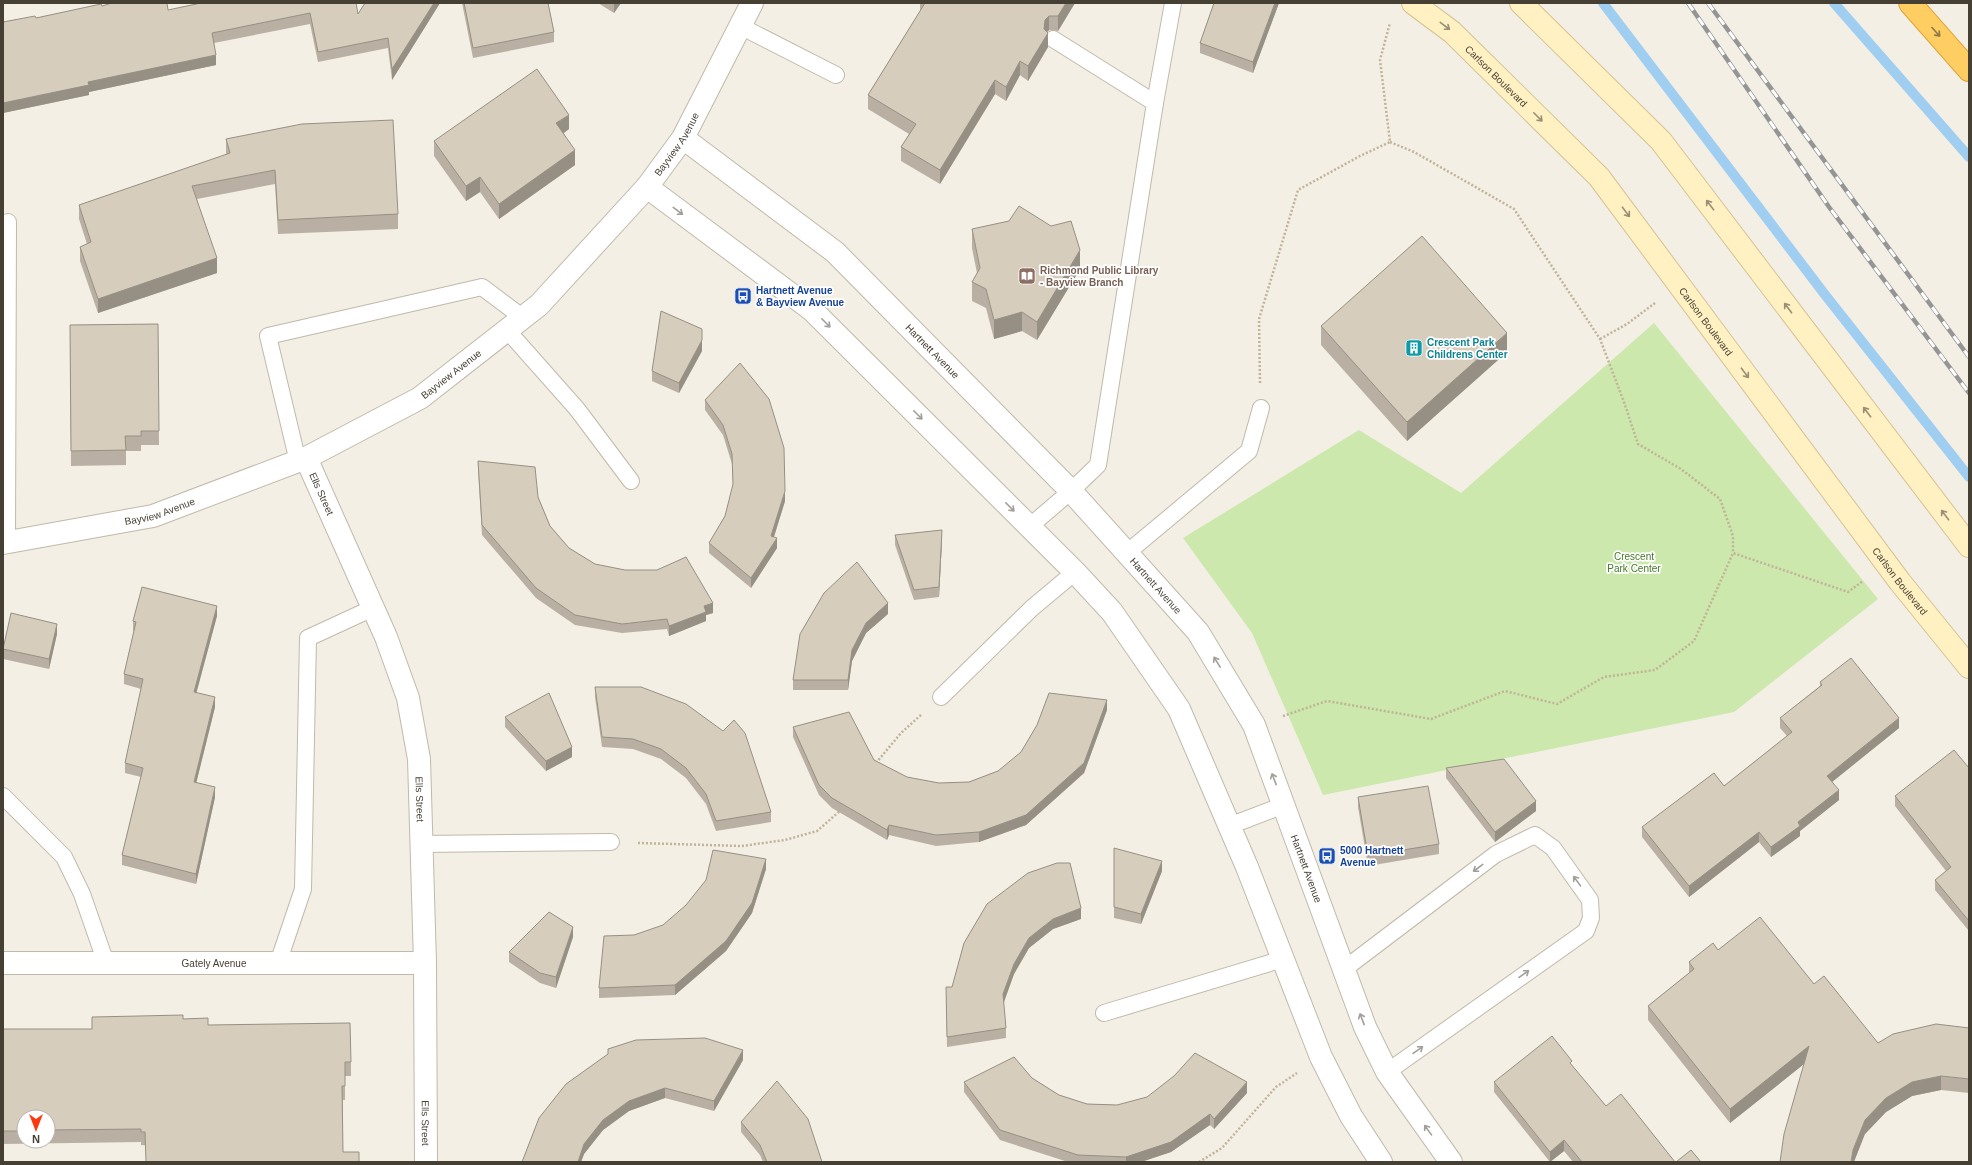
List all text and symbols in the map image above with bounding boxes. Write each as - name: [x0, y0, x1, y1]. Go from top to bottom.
- one-way arrow: [1439, 22, 1450, 30]
- one-way arrow: [1931, 27, 1940, 37]
- street label: Carlson Boulevard: [1463, 43, 1529, 109]
- street label: Bayview Avenue: [652, 110, 701, 178]
- one-way arrow: [1533, 112, 1543, 121]
- one-way arrow: [1705, 199, 1714, 210]
- one-way arrow: [672, 206, 683, 215]
- one-way arrow: [1621, 207, 1630, 218]
- place label: Richmond Public Library - Bayview Branch: [1040, 265, 1159, 288]
- library icon: Richmond Public Library - Bayview Branch: [1017, 266, 1037, 286]
- place label: Hartnett Avenue & Bayview Avenue: [756, 285, 845, 308]
- street label: Carlson Boulevard: [1677, 285, 1735, 358]
- bus stop icon: Hartnett Avenue & Bayview Avenue: [733, 286, 753, 306]
- one-way arrow: [1784, 303, 1792, 314]
- one-way arrow: [821, 318, 830, 328]
- street label: Hartnett Avenue: [903, 322, 962, 381]
- place label: Crescent Park Childrens Center: [1427, 337, 1508, 360]
- building icon: Crescent Park Childrens Center: [1404, 338, 1424, 358]
- street label: Bayview Avenue: [419, 347, 484, 401]
- one-way arrow: [1741, 367, 1749, 378]
- one-way arrow: [1863, 406, 1871, 417]
- one-way arrow: [913, 410, 922, 420]
- street label: Ells Street: [307, 471, 336, 517]
- street label: Bayview Avenue: [124, 495, 197, 527]
- one-way arrow: [1005, 502, 1015, 512]
- one-way arrow: [1941, 510, 1950, 521]
- street label: Carlson Boulevard: [1870, 545, 1929, 617]
- park label: Crescent Park Center: [1607, 551, 1661, 574]
- street label: Hartnett Avenue: [1128, 556, 1184, 616]
- one-way arrow: [1213, 657, 1221, 668]
- one-way arrow: [1270, 773, 1278, 785]
- street label: Ells Street: [414, 776, 426, 822]
- street label: Hartnett Avenue: [1289, 833, 1324, 904]
- place label: 5000 Hartnett Avenue: [1340, 845, 1404, 868]
- bus stop icon: 5000 Hartnett Avenue: [1317, 846, 1337, 866]
- one-way arrow: [1472, 864, 1483, 873]
- one-way arrow: [1573, 876, 1581, 887]
- street label: Gately Avenue: [182, 958, 247, 969]
- one-way arrow: [1519, 970, 1530, 978]
- one-way arrow: [1358, 1014, 1366, 1026]
- one-way arrow: [1413, 1046, 1424, 1054]
- street label: Ells Street: [420, 1100, 431, 1146]
- north arrow: [16, 1109, 56, 1149]
- one-way arrow: [1424, 1125, 1432, 1136]
- text: N: [32, 1133, 40, 1145]

